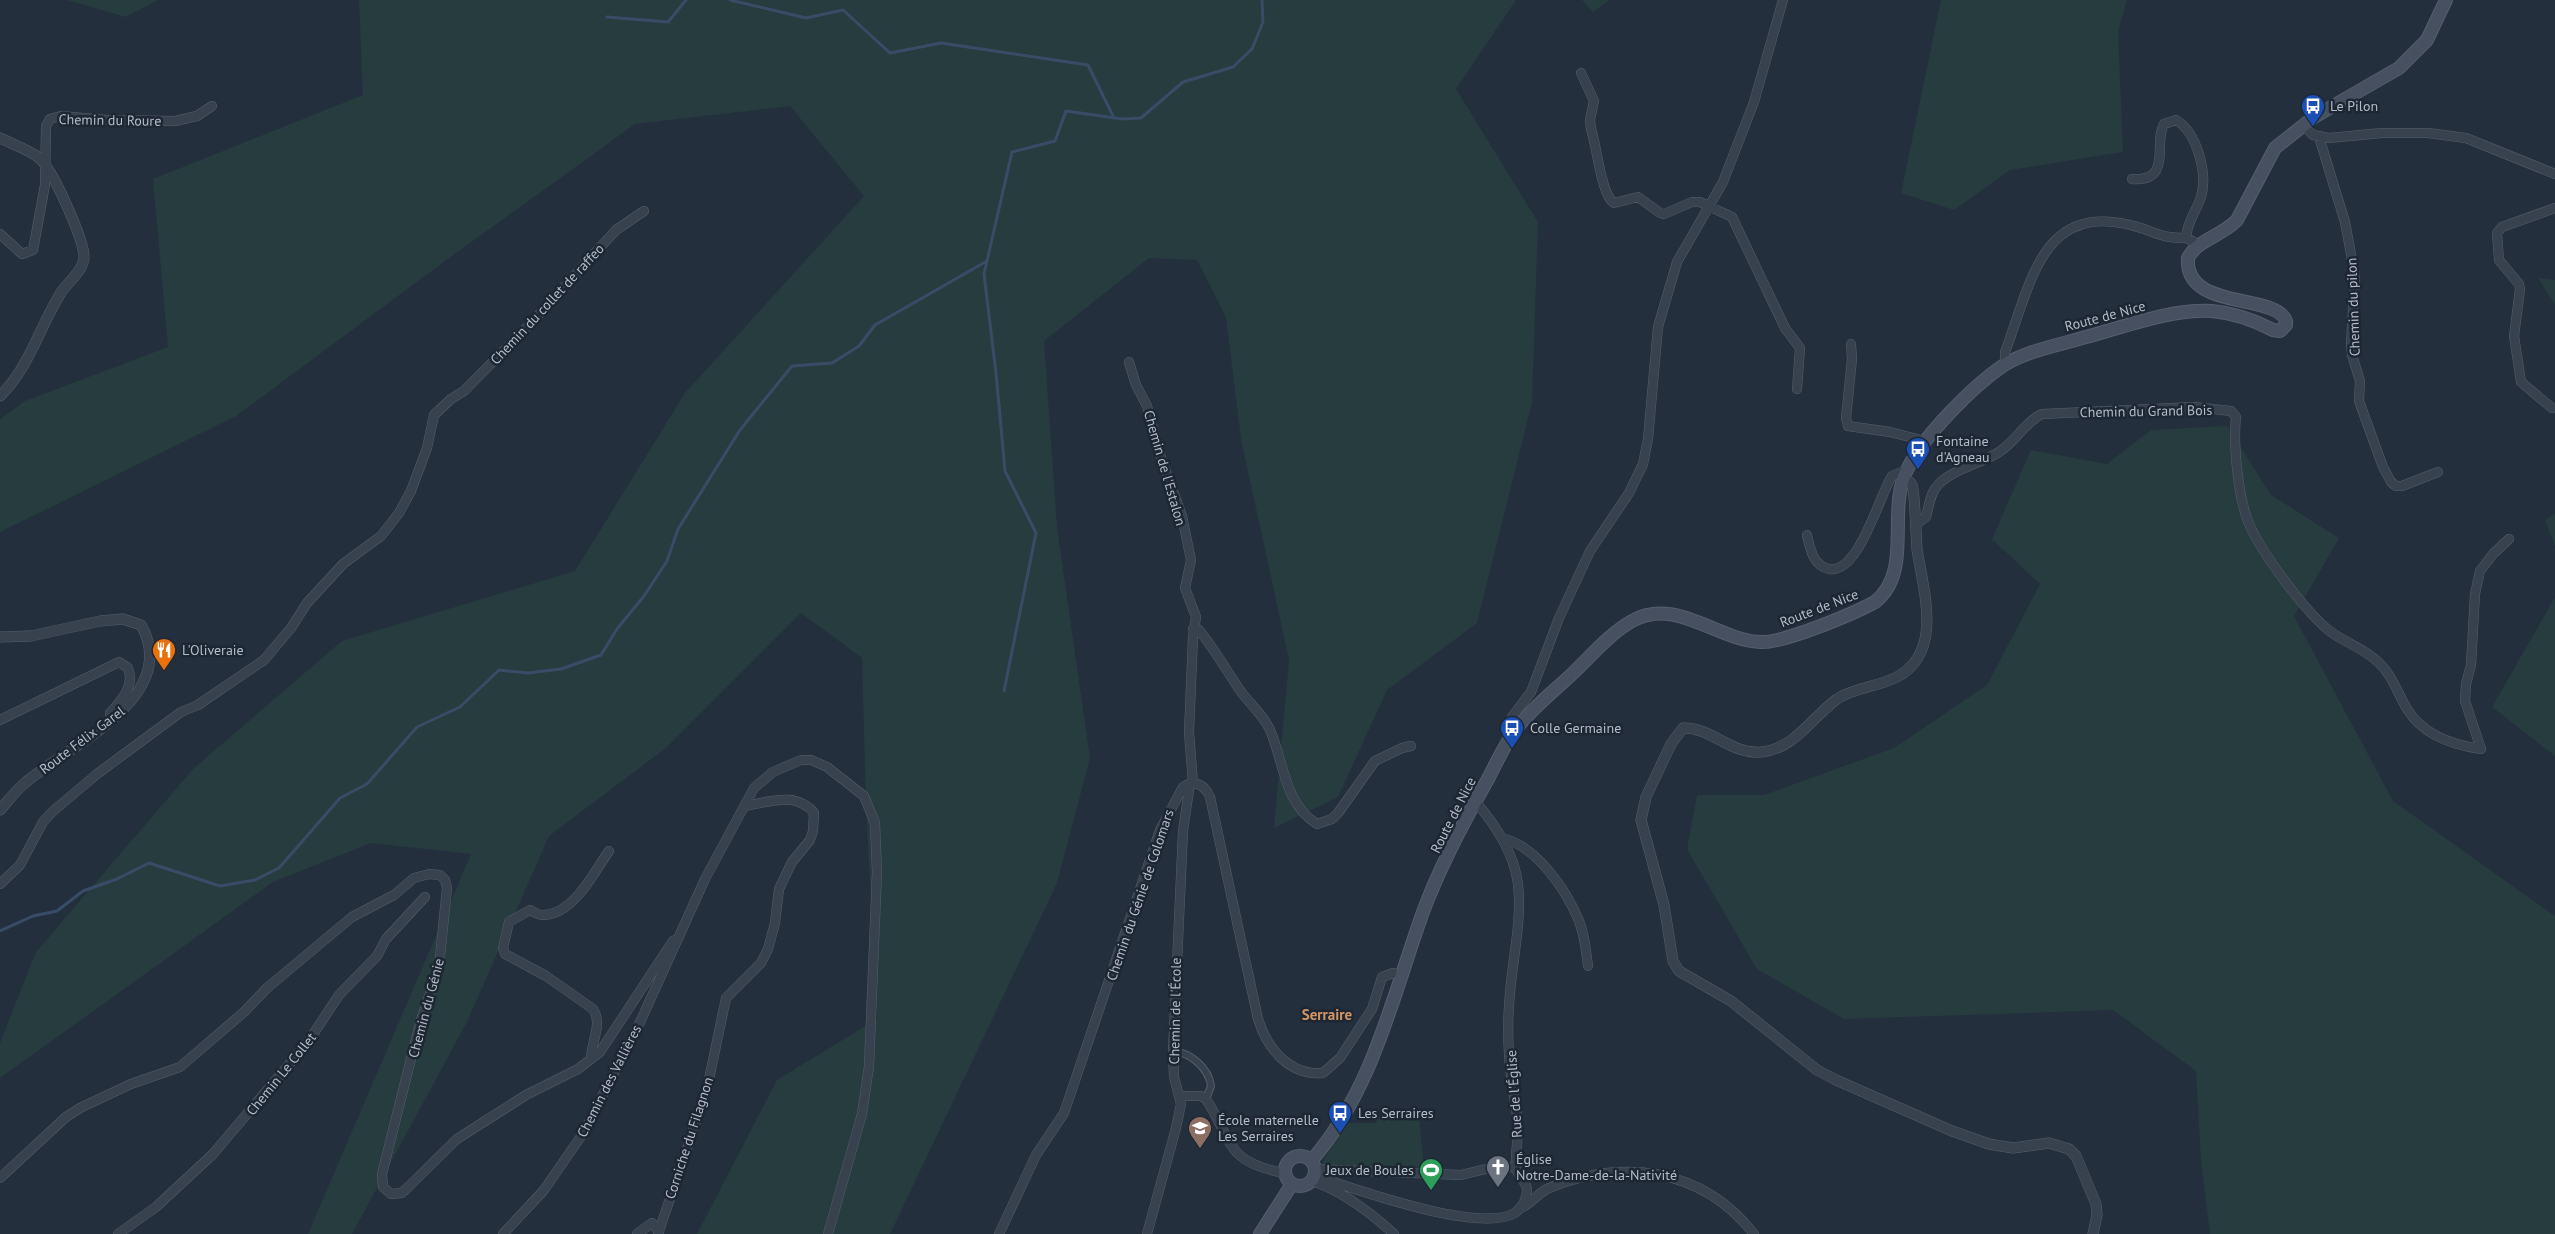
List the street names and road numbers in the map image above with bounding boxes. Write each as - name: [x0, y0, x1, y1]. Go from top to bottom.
- street label: Chemin du Roure: [59, 110, 161, 130]
- street label: Chemin du collet de raffeo: [486, 240, 608, 368]
- street label: Chemin du pilon: [2342, 257, 2364, 357]
- street label: Route de Nice: [2063, 297, 2147, 335]
- street label: Chemin du Grand Bois: [2080, 401, 2213, 421]
- street label: Chemin de l'Estalon: [1140, 408, 1190, 528]
- street label: Route de Nice: [1777, 585, 1861, 631]
- street label: Route Félix Garel: [36, 702, 128, 778]
- street label: Route de Nice: [1426, 774, 1480, 856]
- street label: Chemin du Génie de Colomars: [1102, 807, 1178, 983]
- street label: Chemin du Génie: [404, 956, 448, 1060]
- street label: Chemin de l'École: [1165, 957, 1185, 1065]
- street label: Chemin des Vallières: [573, 1022, 645, 1140]
- street label: Chemin Le Collet: [242, 1029, 320, 1119]
- street label: Rue de l'Église: [1502, 1049, 1526, 1139]
- street label: Corniche du Filagnon: [661, 1075, 717, 1201]

